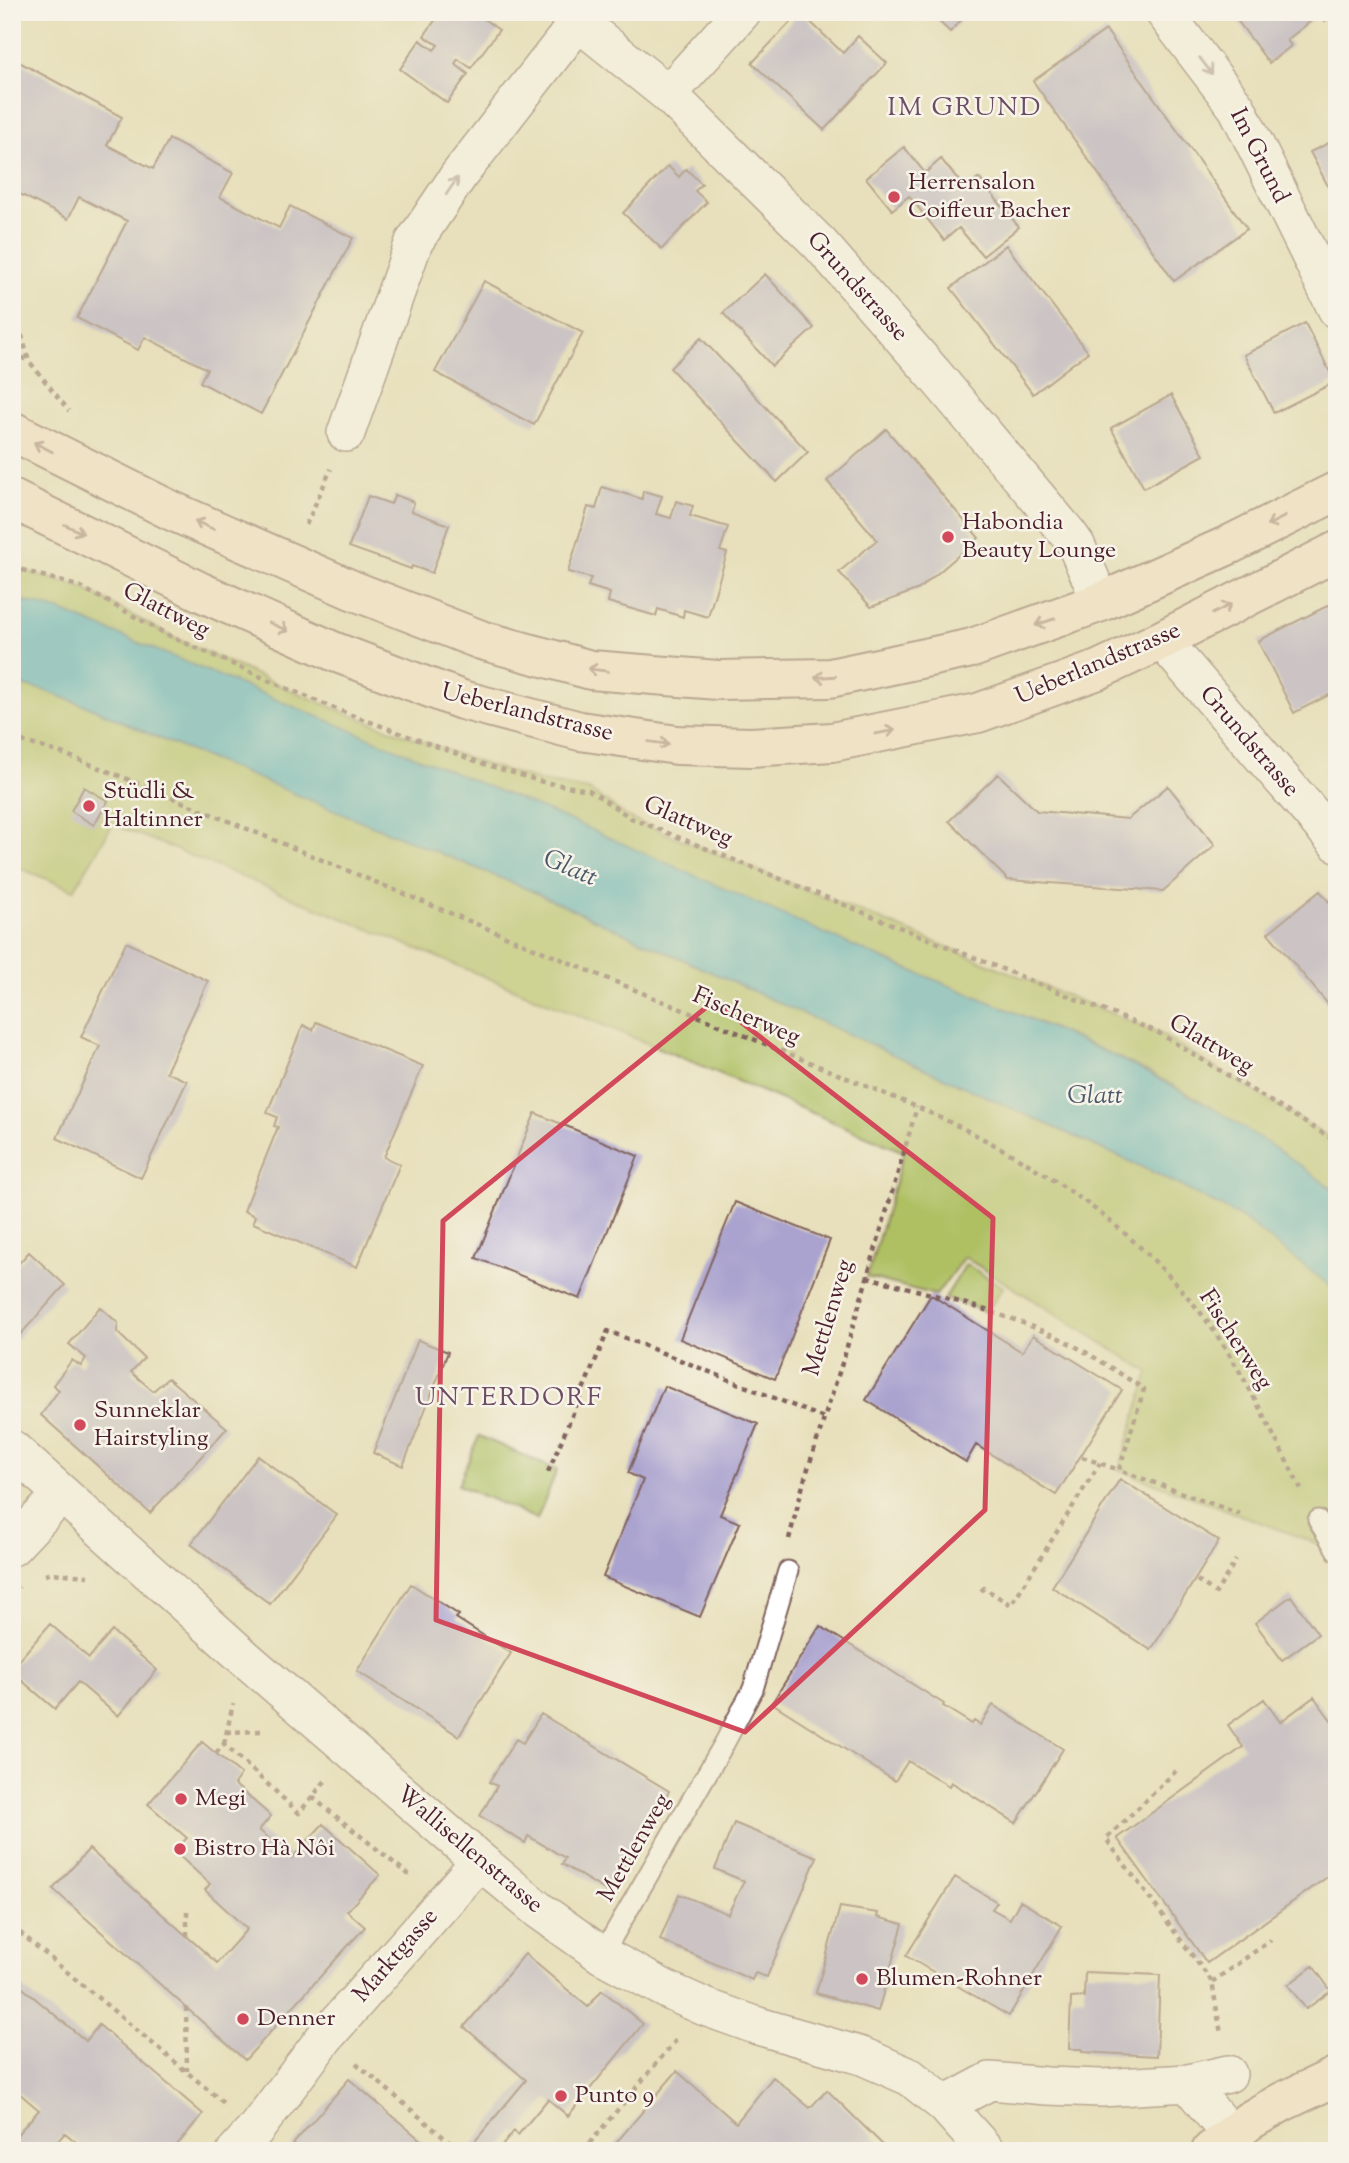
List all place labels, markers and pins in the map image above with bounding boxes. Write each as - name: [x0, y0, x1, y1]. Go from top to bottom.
- place label: Herrensalon Coiffeur Bacher: [908, 166, 1070, 228]
- marker: Herrensalon Coiffeur Bacher: [886, 189, 902, 205]
- place label: Habondia Beauty Lounge: [962, 506, 1116, 568]
- marker: Habondia Beauty Lounge: [940, 529, 956, 545]
- place label: Stüdli & Haltinner: [103, 775, 203, 837]
- marker: Stüdli & Haltinner: [81, 798, 97, 814]
- place label: Sunneklar Hairstyling: [94, 1394, 209, 1456]
- marker: Sunneklar Hairstyling: [72, 1417, 88, 1433]
- place label: Megi: [195, 1782, 247, 1816]
- marker: Megi: [173, 1791, 189, 1807]
- place label: Bistro Hà Nôi: [194, 1832, 335, 1866]
- marker: Bistro Hà Nôi: [172, 1841, 188, 1857]
- place label: Blumen-Rohner: [876, 1962, 1042, 1996]
- marker: Blumen-Rohner: [854, 1971, 870, 1987]
- place label: Denner: [257, 2002, 336, 2036]
- marker: Denner: [235, 2011, 251, 2027]
- place label: Punto 9: [575, 2079, 654, 2113]
- marker: Punto 9: [553, 2088, 569, 2104]

